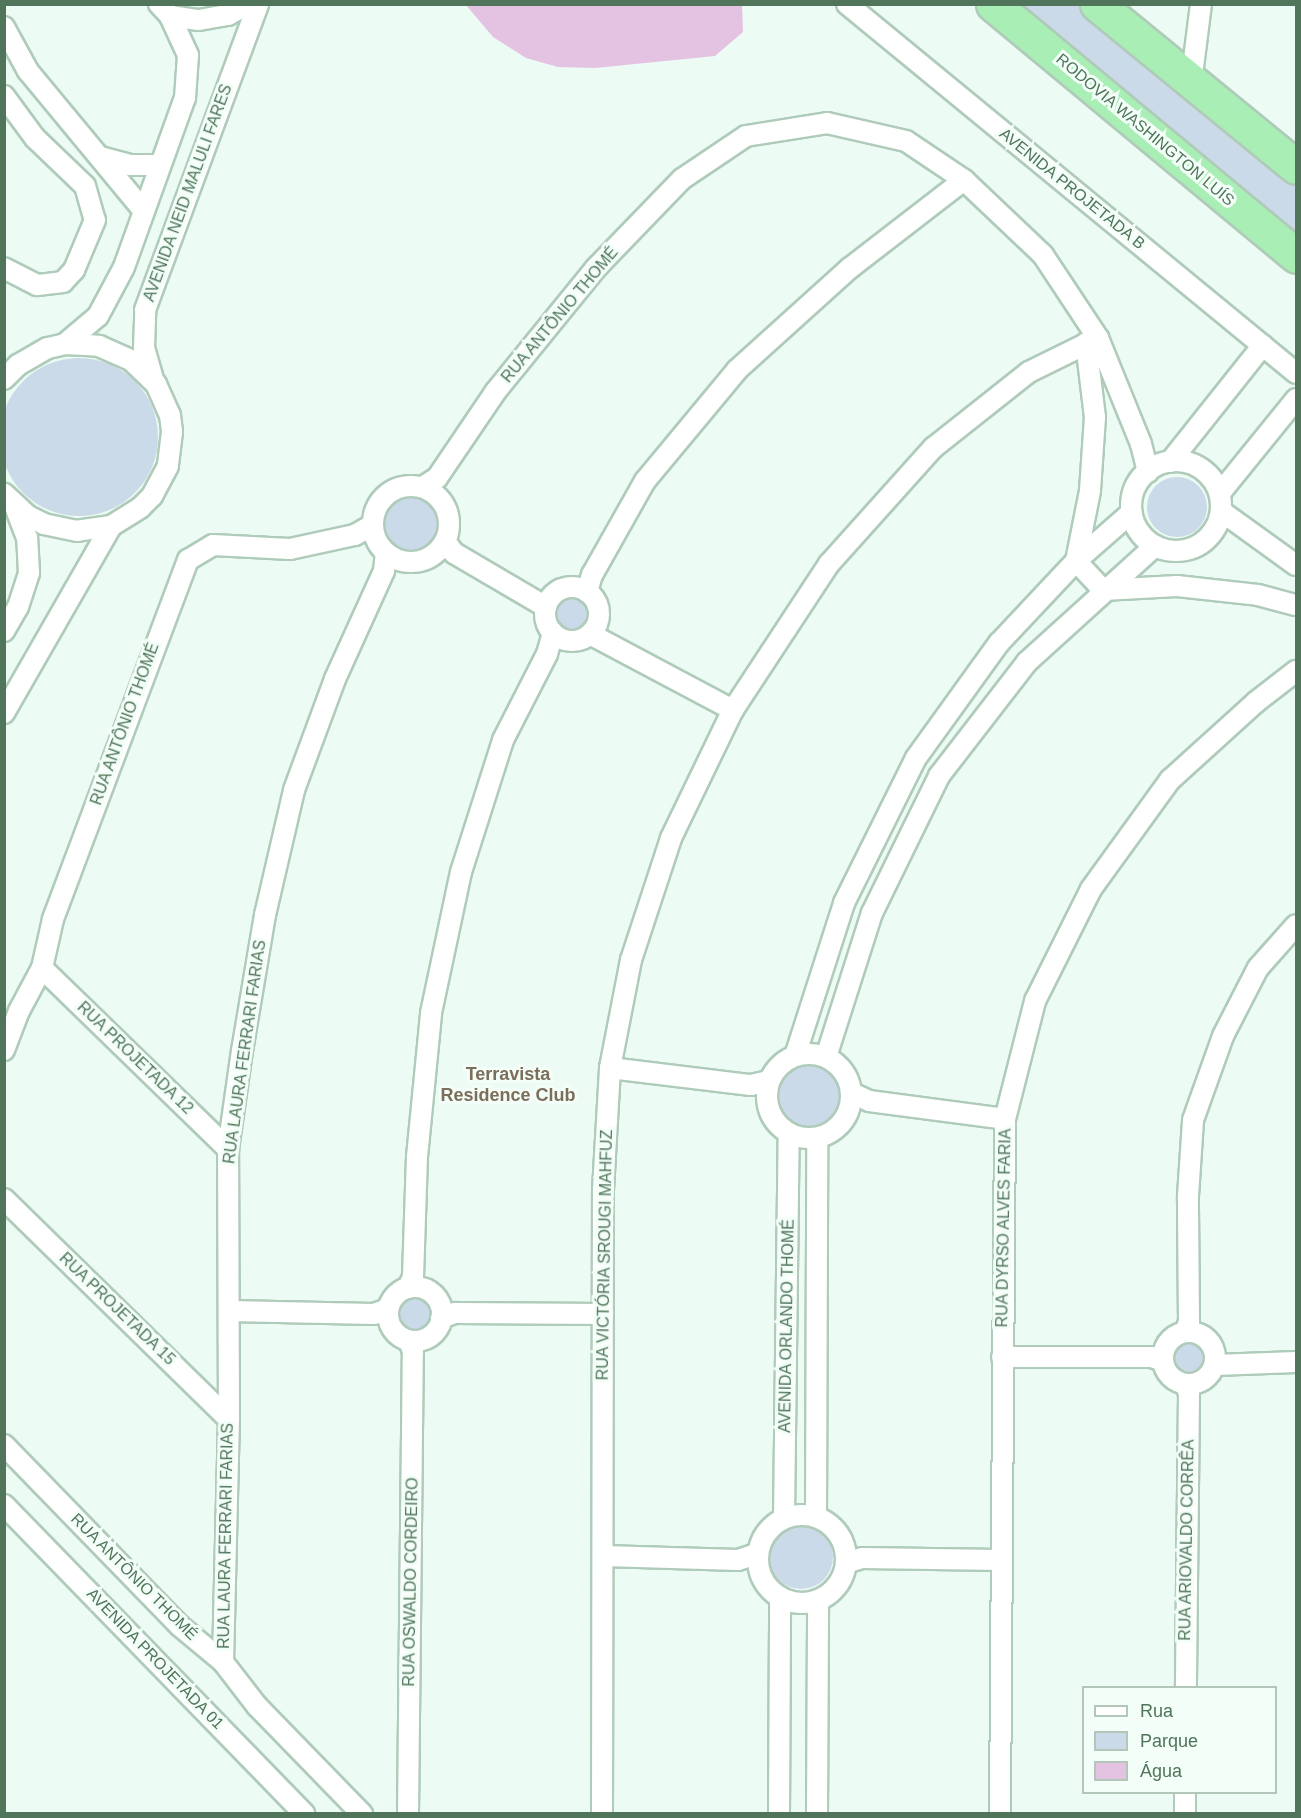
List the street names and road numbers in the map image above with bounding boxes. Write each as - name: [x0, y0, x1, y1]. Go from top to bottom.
- street label: RODOVIA WASHINGTON LUÍS: [1052, 50, 1238, 210]
- street label: AVENIDA NEID MALULI FARES: [139, 81, 237, 305]
- street label: AVENIDA PROJETADA B: [995, 124, 1149, 254]
- street label: RUA ANTÔNIO THOMÉ: [497, 242, 623, 388]
- street label: RUA ANTÔNIO THOMÉ: [86, 639, 164, 809]
- street label: RUA LAURA FERRARI FARIAS: [220, 938, 270, 1166]
- street label: RUA PROJETADA 12: [72, 997, 198, 1119]
- street label: RUA DYRSO ALVES FARIA: [993, 1128, 1015, 1328]
- street label: RUA VICTÓRIA SROUGI MAHFUZ: [593, 1129, 617, 1381]
- street label: AVENIDA ORLANDO THOMÉ: [776, 1218, 798, 1434]
- street label: RUA PROJETADA 15: [54, 1248, 180, 1370]
- street label: RUA LAURA FERRARI FARIAS: [214, 1422, 238, 1650]
- street label: RUA ARIOVALDO CORRÊA: [1176, 1438, 1198, 1642]
- street label: RUA OSWALDO CORDEIRO: [400, 1477, 422, 1687]
- street label: RUA ANTÔNIO THOMÉ: [66, 1509, 202, 1645]
- street label: AVENIDA PROJETADA 01: [82, 1584, 228, 1734]

